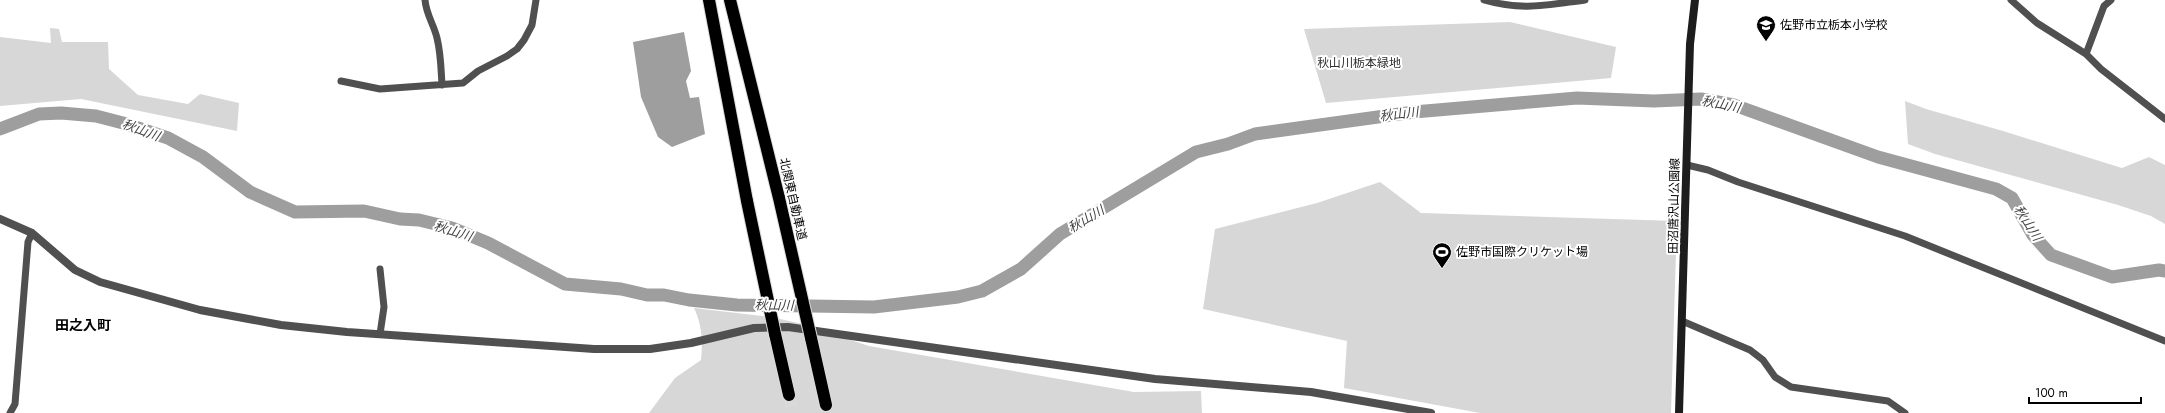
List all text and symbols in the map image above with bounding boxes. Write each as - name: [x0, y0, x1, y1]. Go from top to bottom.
- school or university icon: 佐野市立栃本小学校: [1755, 14, 1777, 42]
- place label: 佐野市立栃本小学校: [1780, 16, 1888, 34]
- park label: 秋山川栃本緑地: [1317, 54, 1401, 72]
- water label: 秋山川: [1700, 91, 1744, 117]
- water label: 秋山川: [1378, 102, 1421, 126]
- water label: 秋山川: [119, 114, 164, 146]
- street label: 北関東自動車道: [775, 156, 811, 242]
- street label: 田沼唐沢山公園線: [1664, 158, 1684, 254]
- water label: 秋山川: [1064, 200, 1109, 237]
- water label: 秋山川: [2009, 201, 2048, 246]
- water label: 秋山川: [432, 216, 476, 246]
- sports icon: 佐野市国際クリケット場: [1431, 241, 1453, 269]
- place label: 佐野市国際クリケット場: [1456, 243, 1588, 261]
- water label: 秋山川: [754, 295, 796, 315]
- district label: 田之入町: [55, 315, 111, 335]
- scale bar: [2029, 379, 2141, 405]
- text: 100 m: [2035, 384, 2068, 402]

